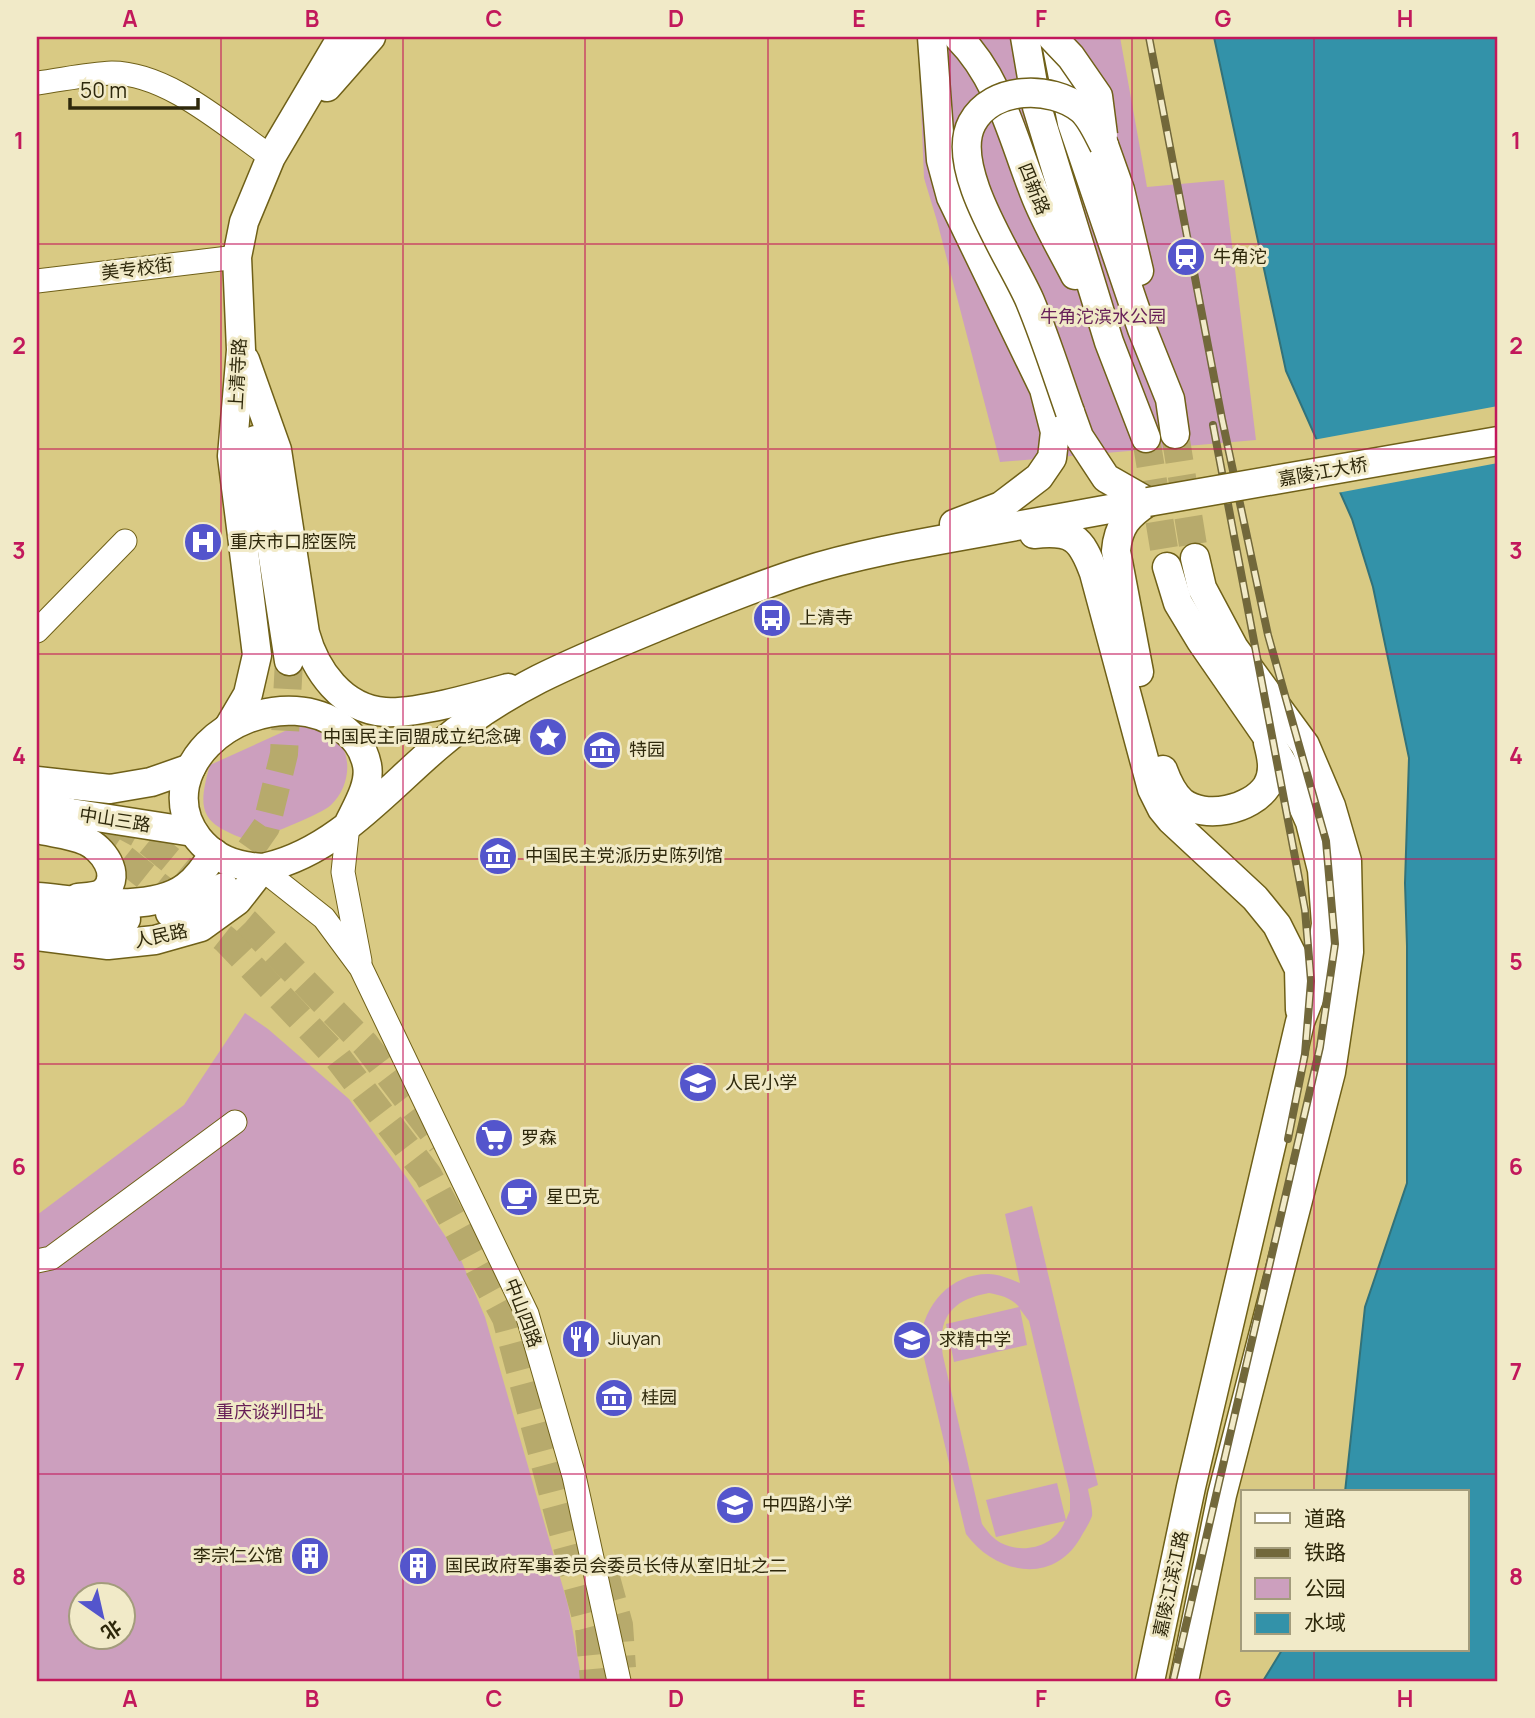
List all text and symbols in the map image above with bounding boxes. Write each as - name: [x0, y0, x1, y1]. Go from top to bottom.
- text: A: [122, 2, 138, 34]
- text: B: [305, 2, 319, 34]
- text: C: [486, 2, 503, 34]
- text: D: [668, 2, 684, 34]
- text: E: [852, 2, 866, 34]
- text: F: [1035, 2, 1047, 34]
- text: G: [1215, 2, 1232, 34]
- text: H: [1397, 2, 1413, 34]
- scale bar: [70, 66, 198, 110]
- text: 50 m: [80, 76, 127, 104]
- text: 1: [14, 124, 24, 156]
- text: 1: [1511, 124, 1521, 156]
- street label: 四新路: [1014, 159, 1056, 218]
- station icon: 牛角沱: [1165, 236, 1207, 278]
- place label: 牛角沱: [1213, 244, 1267, 268]
- street label: 美专校街: [100, 252, 174, 284]
- park label: 牛角沱滨水公园: [1040, 304, 1166, 328]
- text: 2: [12, 329, 26, 361]
- text: 2: [1509, 329, 1523, 361]
- street label: 上清寺路: [223, 337, 251, 411]
- street label: 嘉陵江大桥: [1276, 451, 1369, 491]
- hospital icon: 重庆市口腔医院: [182, 521, 224, 563]
- place label: 重庆市口腔医院: [230, 529, 356, 553]
- text: 3: [12, 534, 26, 566]
- text: 3: [1509, 534, 1523, 566]
- bus stop icon: 上清寺: [751, 597, 793, 639]
- place label: 上清寺: [799, 605, 853, 629]
- place icon: 中国民主同盟成立纪念碑: [527, 716, 569, 758]
- place label: 中国民主同盟成立纪念碑: [323, 724, 521, 748]
- museum icon: 特园: [581, 729, 623, 771]
- place label: 特园: [629, 737, 665, 761]
- text: 4: [12, 739, 26, 771]
- text: 4: [1509, 739, 1523, 771]
- street label: 中山三路: [78, 802, 153, 836]
- museum icon: 中国民主党派历史陈列馆: [477, 835, 519, 877]
- place label: 中国民主党派历史陈列馆: [525, 843, 723, 867]
- street label: 人民路: [132, 918, 190, 952]
- text: 5: [12, 945, 26, 977]
- text: 5: [1509, 945, 1523, 977]
- school or university icon: 人民小学: [677, 1062, 719, 1104]
- place label: 人民小学: [725, 1070, 797, 1094]
- supermarket icon: 罗森: [473, 1117, 515, 1159]
- place label: 罗森: [521, 1125, 557, 1149]
- text: 6: [12, 1150, 26, 1182]
- text: 6: [1509, 1150, 1523, 1182]
- cafe icon: 星巴克: [498, 1176, 540, 1218]
- place label: 星巴克: [546, 1184, 600, 1208]
- street label: 中山四路: [500, 1275, 548, 1351]
- restaurant icon: Jiuyan: [560, 1318, 602, 1360]
- school or university icon: 求精中学: [891, 1319, 933, 1361]
- place label: Jiuyan: [608, 1326, 661, 1350]
- place label: 求精中学: [939, 1327, 1011, 1351]
- text: 7: [13, 1355, 25, 1387]
- text: 7: [1510, 1355, 1522, 1387]
- museum icon: 桂园: [593, 1377, 635, 1419]
- place label: 桂园: [641, 1385, 677, 1409]
- park label: 重庆谈判旧址: [216, 1399, 324, 1423]
- school or university icon: 中四路小学: [714, 1484, 756, 1526]
- legend: [1241, 1490, 1468, 1652]
- place label: 中四路小学: [762, 1492, 852, 1516]
- text: 道路: [1304, 1504, 1346, 1532]
- street label: 嘉陵江滨江路: [1147, 1528, 1193, 1639]
- building icon: 李宗仁公馆: [289, 1535, 331, 1577]
- text: 铁路: [1304, 1538, 1346, 1566]
- place label: 李宗仁公馆: [193, 1543, 283, 1567]
- building icon: 国民政府军事委员会委员长侍从室旧址之二: [397, 1545, 439, 1587]
- place label: 国民政府军事委员会委员长侍从室旧址之二: [445, 1553, 787, 1577]
- text: 8: [12, 1560, 26, 1592]
- text: 8: [1509, 1560, 1523, 1592]
- text: 公园: [1304, 1574, 1346, 1602]
- north arrow: [66, 1582, 136, 1652]
- text: 水域: [1304, 1608, 1346, 1636]
- text: 北: [96, 1614, 127, 1646]
- text: A: [122, 1682, 138, 1714]
- text: B: [305, 1682, 319, 1714]
- text: C: [486, 1682, 503, 1714]
- text: D: [668, 1682, 684, 1714]
- text: E: [852, 1682, 866, 1714]
- text: F: [1035, 1682, 1047, 1714]
- text: G: [1215, 1682, 1232, 1714]
- text: H: [1397, 1682, 1413, 1714]

